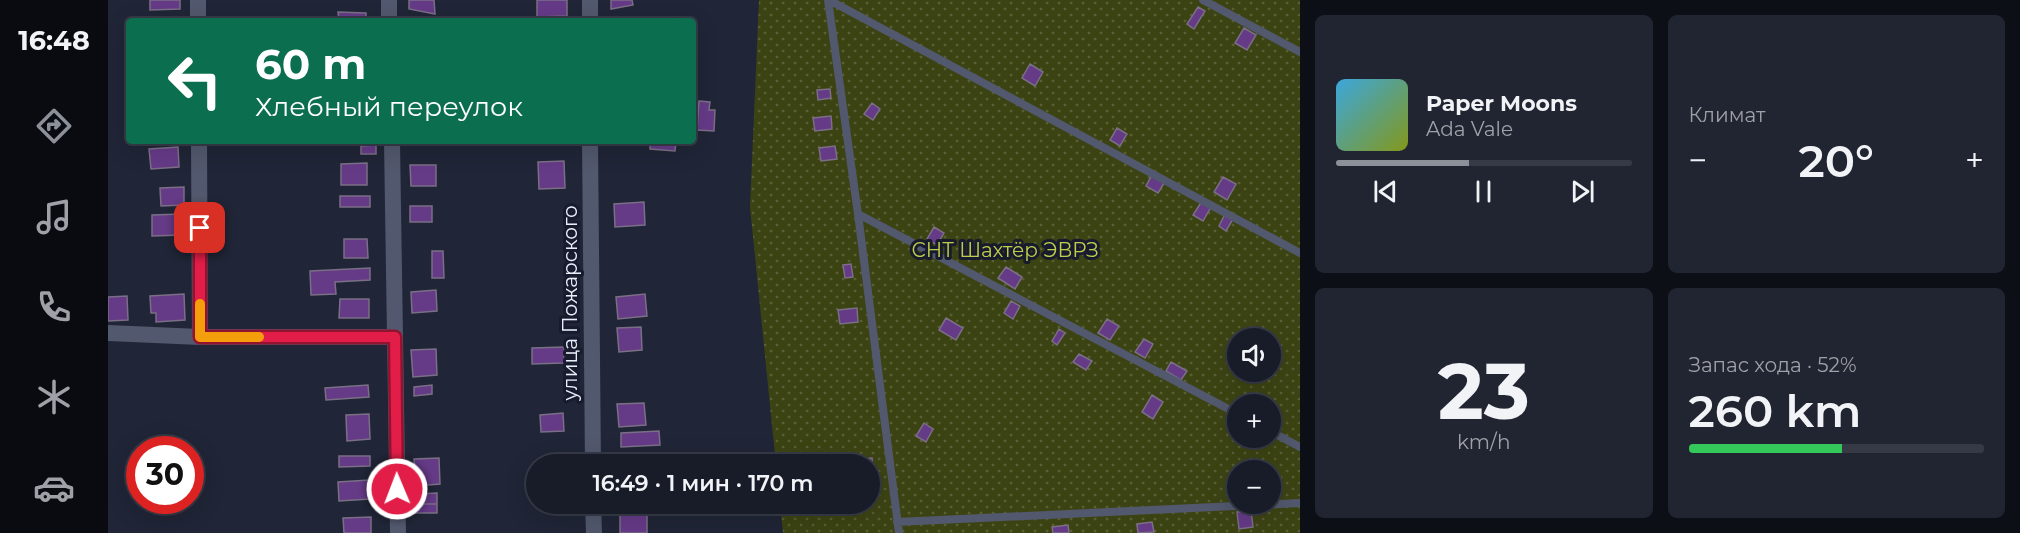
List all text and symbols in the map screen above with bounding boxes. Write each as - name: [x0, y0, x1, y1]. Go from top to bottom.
- text: 16:48: [18, 24, 90, 57]
- text: 60 m: [255, 38, 366, 90]
- icon: left: [156, 42, 234, 120]
- text: Хлебный переулок: [255, 90, 523, 123]
- text: Paper Moons: [1426, 90, 1577, 117]
- text: Климат: [1689, 103, 1766, 127]
- icon: directions: [33, 105, 75, 147]
- text: Ada Vale: [1426, 117, 1513, 141]
- text: 20°: [1799, 133, 1874, 188]
- text: −: [1689, 140, 1707, 180]
- text: +: [1965, 140, 1984, 180]
- icon: previous: [1369, 175, 1402, 208]
- icon: pause: [1467, 175, 1500, 208]
- icon: next: [1566, 175, 1599, 208]
- icon: music: [33, 196, 75, 238]
- pin: [174, 202, 225, 253]
- street label: улица Пожарского: [558, 205, 582, 402]
- icon: arrive: [183, 211, 216, 244]
- park label: СНТ Шахтёр ЭВРЗ: [911, 238, 1099, 262]
- icon: phone: [33, 286, 75, 328]
- map controls: [1227, 328, 1281, 514]
- button: sound: [1227, 328, 1281, 382]
- text: 23: [1438, 343, 1530, 439]
- text: Запас хода · 52%: [1689, 353, 1857, 377]
- icon: climate: [33, 376, 75, 418]
- text: 260 km: [1689, 383, 1861, 438]
- button: +: [1227, 394, 1281, 448]
- text: km/h: [1457, 430, 1510, 454]
- speed limit sign: 30: [126, 436, 204, 514]
- position arrow: [365, 457, 429, 521]
- button: −: [1227, 460, 1281, 514]
- icon: car: [33, 467, 75, 509]
- text: 16:49 · 1 мин · 170 m: [592, 470, 814, 497]

